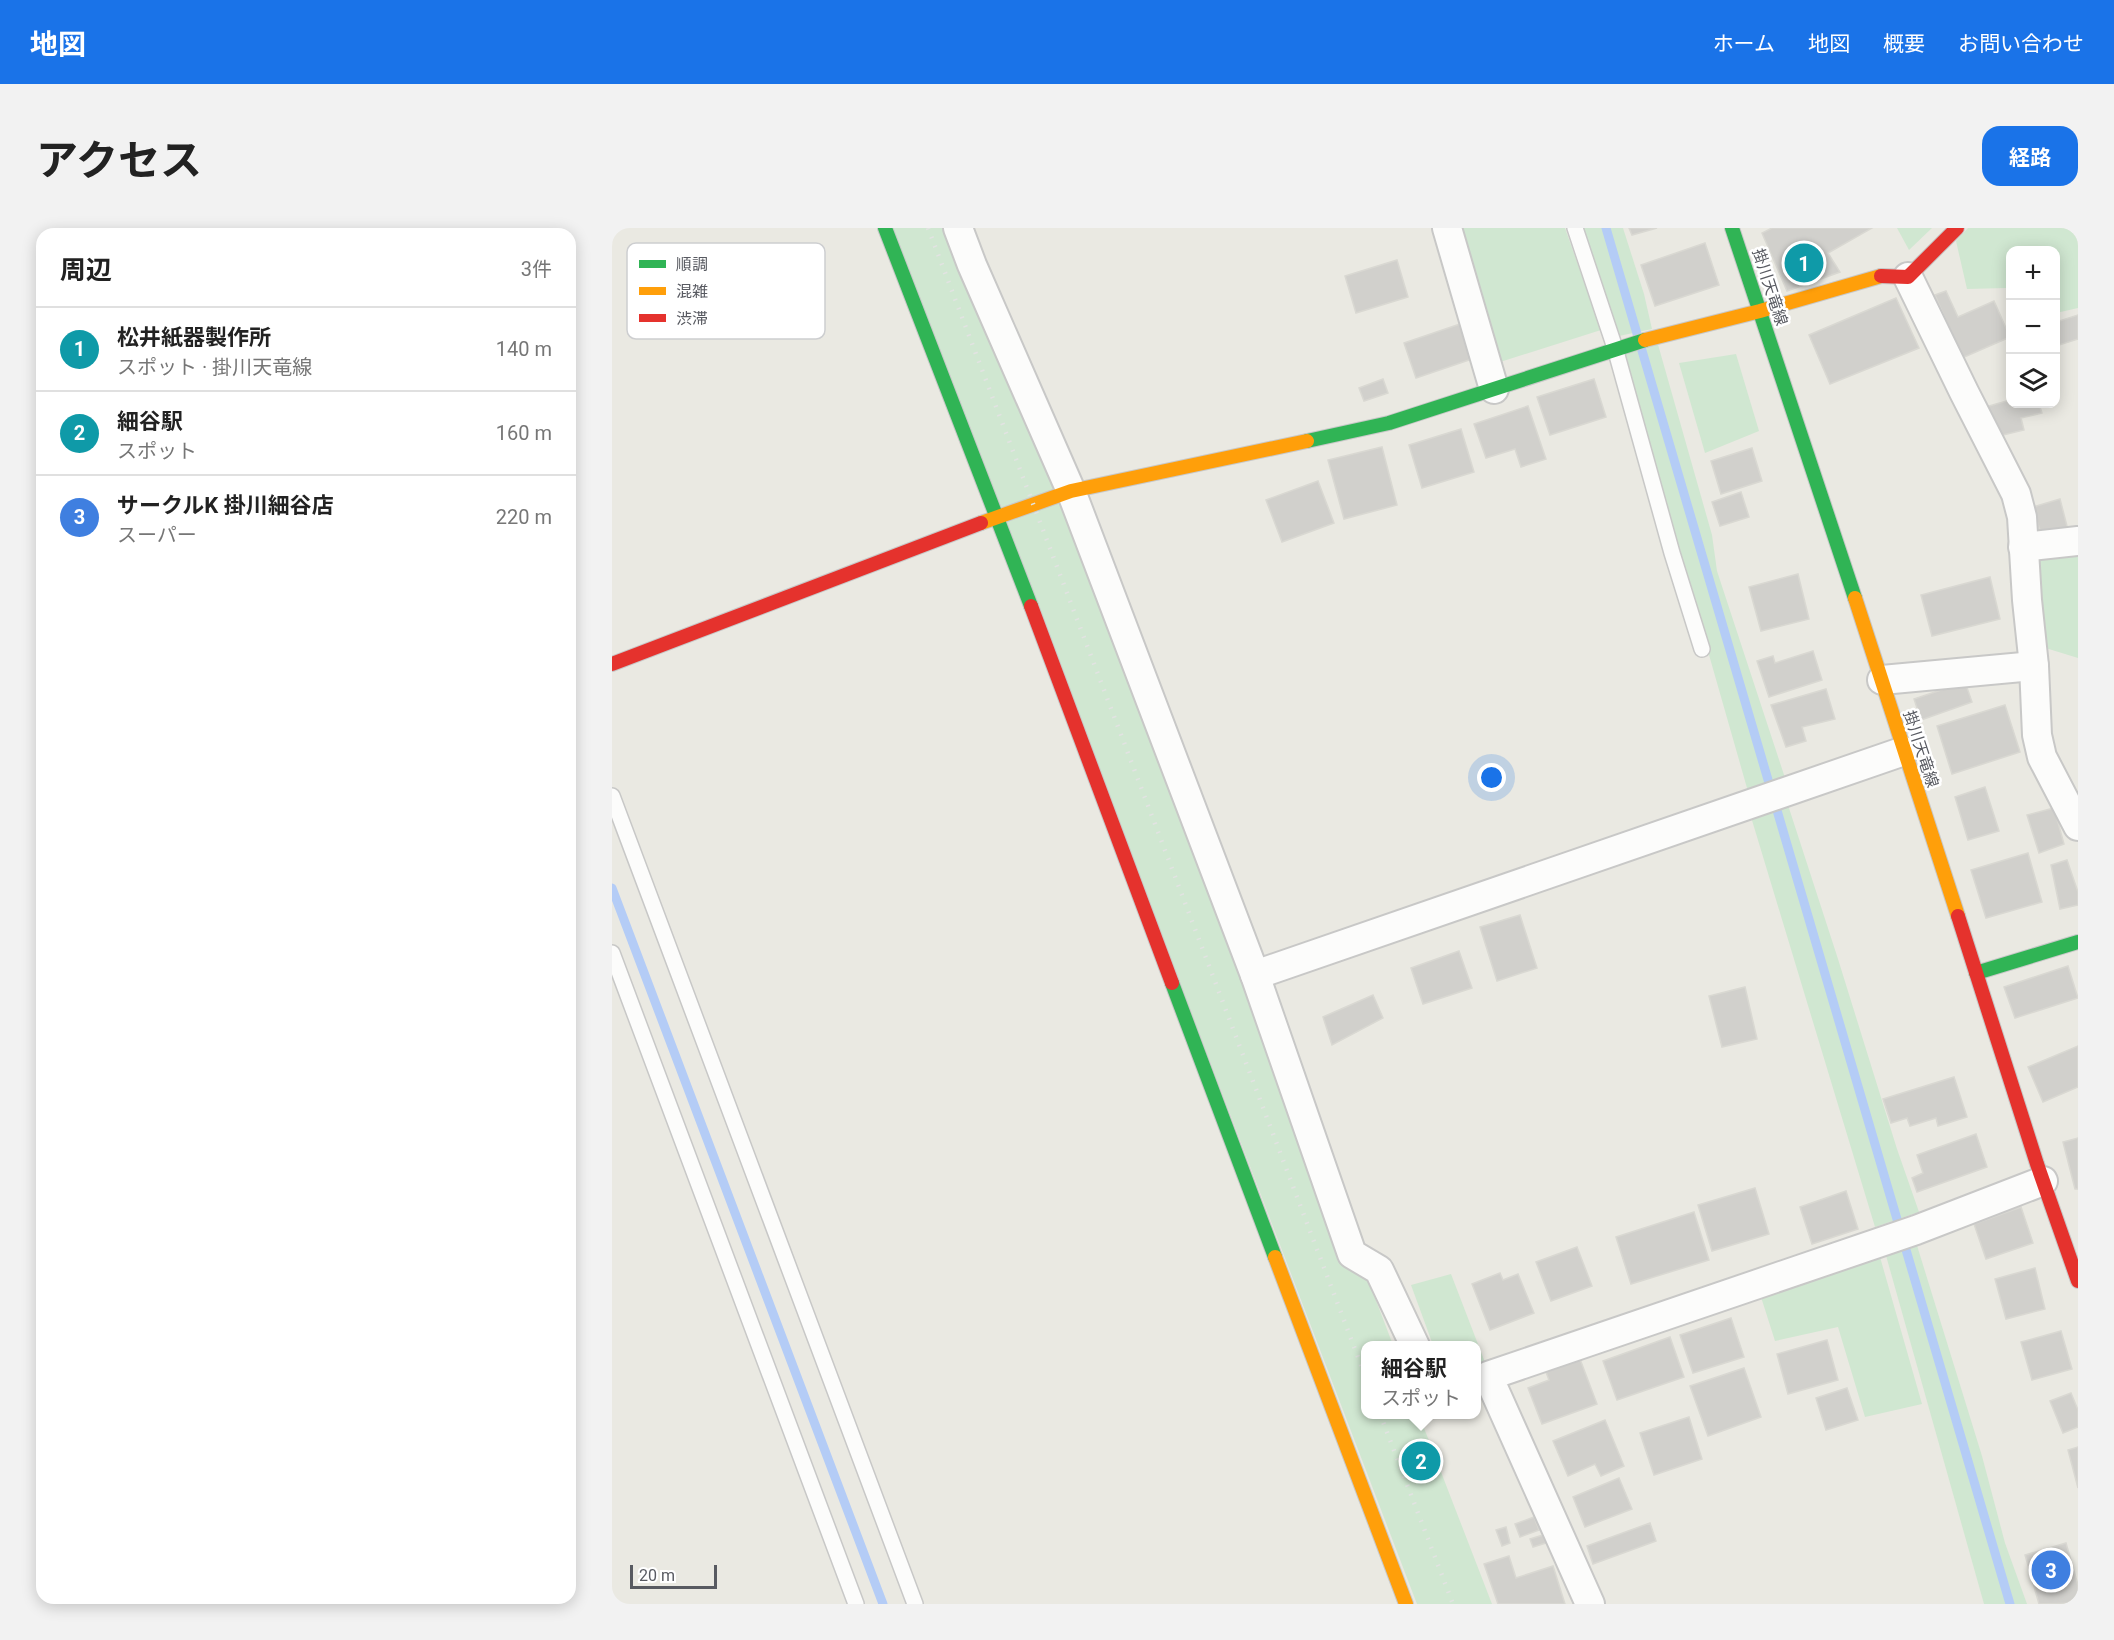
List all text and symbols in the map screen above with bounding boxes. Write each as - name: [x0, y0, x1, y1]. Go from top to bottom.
- text: 地図: [30, 28, 86, 61]
- text: ホーム: [1713, 32, 1775, 56]
- text: 地図: [1808, 32, 1850, 56]
- text: 概要: [1883, 32, 1925, 56]
- text: お問い合わせ: [1958, 32, 2084, 56]
- button: 経路: [1982, 126, 2078, 186]
- text: アクセス: [36, 136, 202, 185]
- pin: 1: [1784, 240, 1824, 285]
- legend: [627, 243, 825, 339]
- street label: 掛川天竜線: [1749, 246, 1791, 328]
- map controls: [2006, 246, 2060, 408]
- button: +: [2006, 246, 2060, 300]
- text: 周辺: [60, 255, 112, 285]
- text: 順調: [676, 255, 708, 274]
- text: 3件: [521, 257, 552, 281]
- text: 混雑: [676, 282, 708, 301]
- button: −: [2006, 300, 2060, 354]
- text: 渋滞: [676, 309, 708, 328]
- text: 松井紙器製作所: [117, 325, 271, 350]
- text: 1: [74, 337, 85, 361]
- text: 140 m: [496, 337, 552, 361]
- button: layers: [2006, 354, 2060, 408]
- text: スポット · 掛川天竜線: [117, 355, 312, 379]
- text: 細谷駅: [117, 409, 183, 434]
- text: 2: [74, 421, 85, 445]
- text: 160 m: [496, 421, 552, 445]
- text: スポット: [117, 439, 197, 463]
- text: サークルK 掛川細谷店: [117, 493, 334, 518]
- text: 3: [74, 505, 85, 529]
- text: 220 m: [496, 505, 552, 529]
- text: スーパー: [117, 523, 197, 547]
- street label: 掛川天竜線: [1900, 708, 1942, 790]
- your location: [1477, 763, 1506, 792]
- popup: [1361, 1341, 1481, 1419]
- text: 細谷駅: [1381, 1356, 1447, 1381]
- text: スポット: [1381, 1386, 1461, 1410]
- pin: 2: [1402, 1438, 1440, 1484]
- pin: 3: [2032, 1548, 2070, 1592]
- scale bar: [630, 1562, 717, 1590]
- text: 20 m: [639, 1566, 675, 1585]

